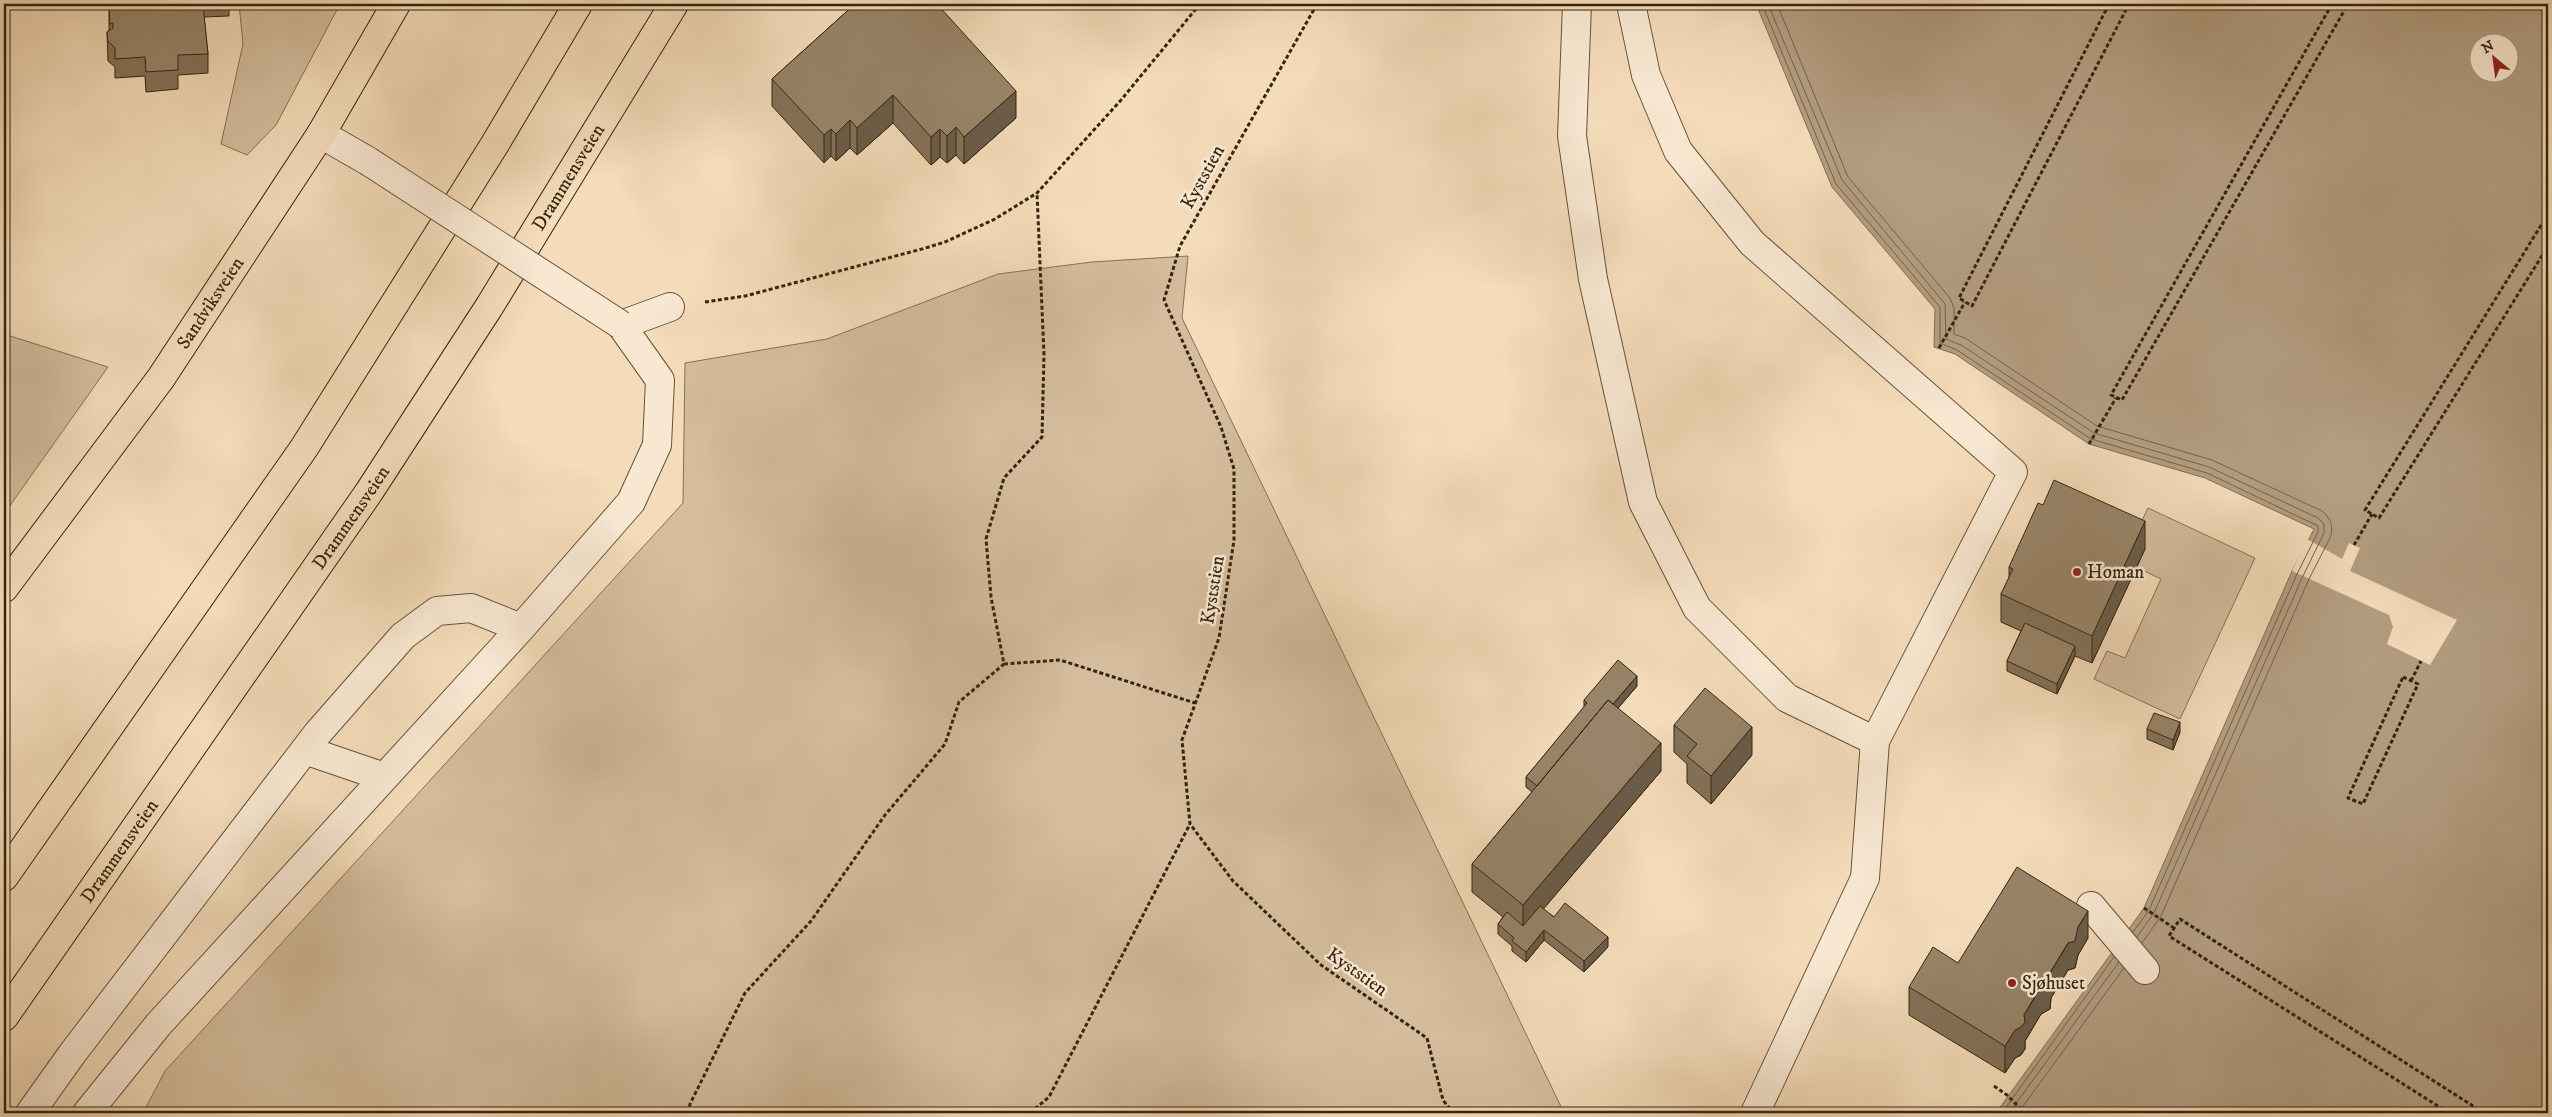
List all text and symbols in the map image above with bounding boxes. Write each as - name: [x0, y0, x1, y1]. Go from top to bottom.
- north arrow: [2470, 32, 2520, 82]
- text: N: [2479, 37, 2498, 58]
- street label: Drammensveien: [527, 120, 610, 235]
- street label: Kyststien: [1176, 141, 1230, 213]
- street label: Sandviksveien: [172, 253, 249, 353]
- street label: Drammensveien: [307, 461, 394, 574]
- street label: Kyststien: [1196, 554, 1230, 626]
- place label: Homan: [2087, 561, 2144, 584]
- marker: Homan: [2071, 566, 2083, 578]
- street label: Drammensveien: [75, 795, 163, 907]
- street label: Kyststien: [1322, 943, 1392, 1001]
- place label: Sjøhuset: [2022, 972, 2085, 995]
- marker: Sjøhuset: [2006, 977, 2018, 989]

